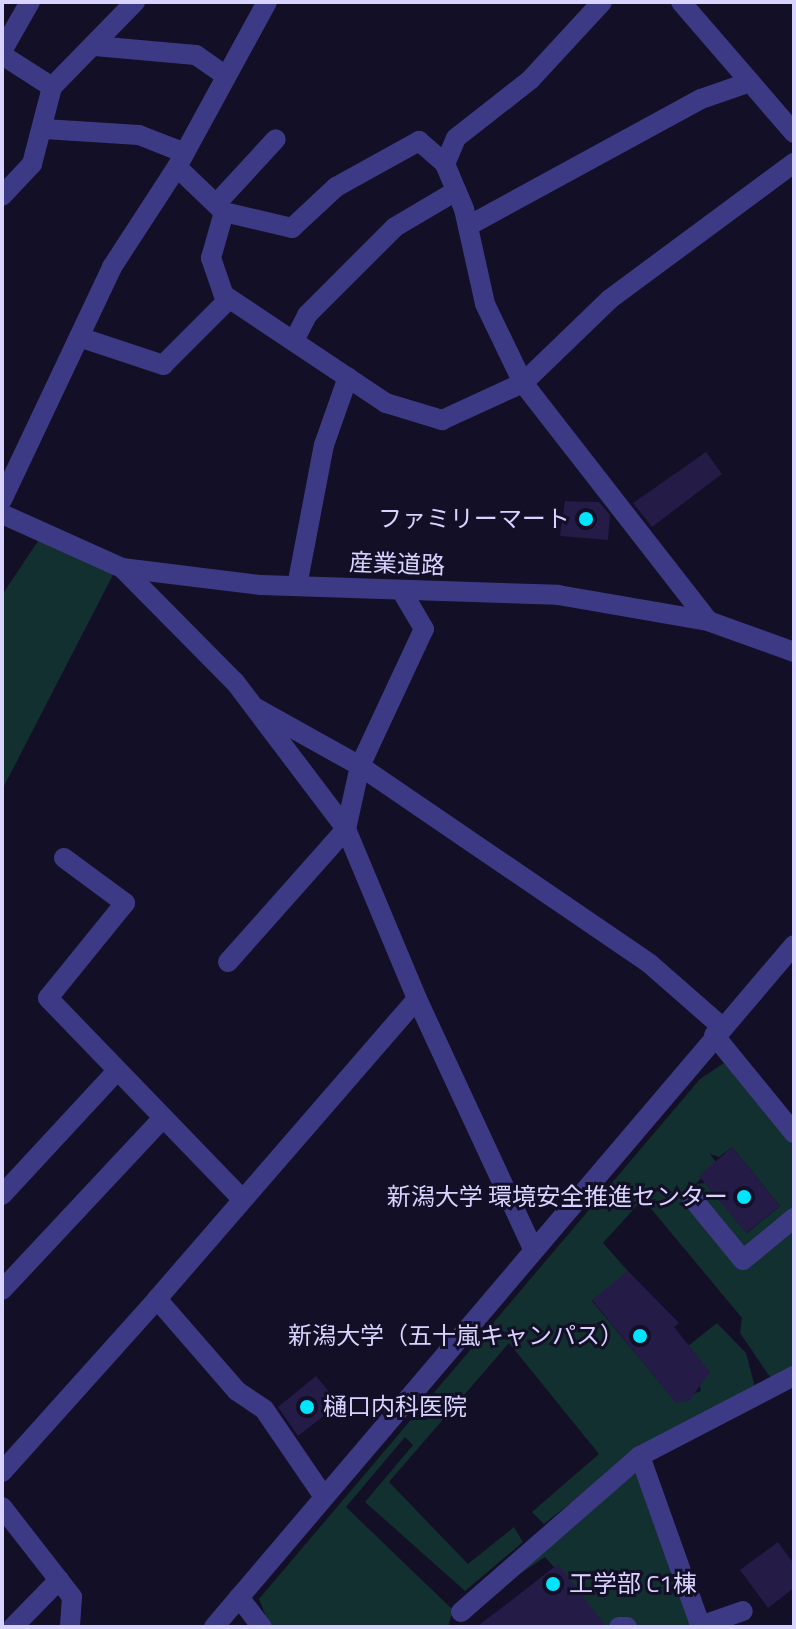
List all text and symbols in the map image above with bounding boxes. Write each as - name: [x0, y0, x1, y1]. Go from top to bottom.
- place label: ファミリーマート: [378, 505, 570, 533]
- marker: ファミリーマート: [577, 510, 595, 528]
- street label: 産業道路: [349, 548, 445, 580]
- place label: 新潟大学 環境安全推進センター: [387, 1183, 728, 1211]
- marker: 新潟大学 環境安全推進センター: [735, 1188, 753, 1206]
- place label: 新潟大学（五十嵐キャンパス）: [288, 1322, 624, 1350]
- marker: 新潟大学（五十嵐キャンパス）: [631, 1327, 649, 1345]
- place label: 樋口内科医院: [323, 1393, 467, 1421]
- marker: 樋口内科医院: [298, 1398, 316, 1416]
- place label: 工学部 C1棟: [569, 1570, 697, 1598]
- marker: 工学部 C1棟: [544, 1575, 562, 1593]

